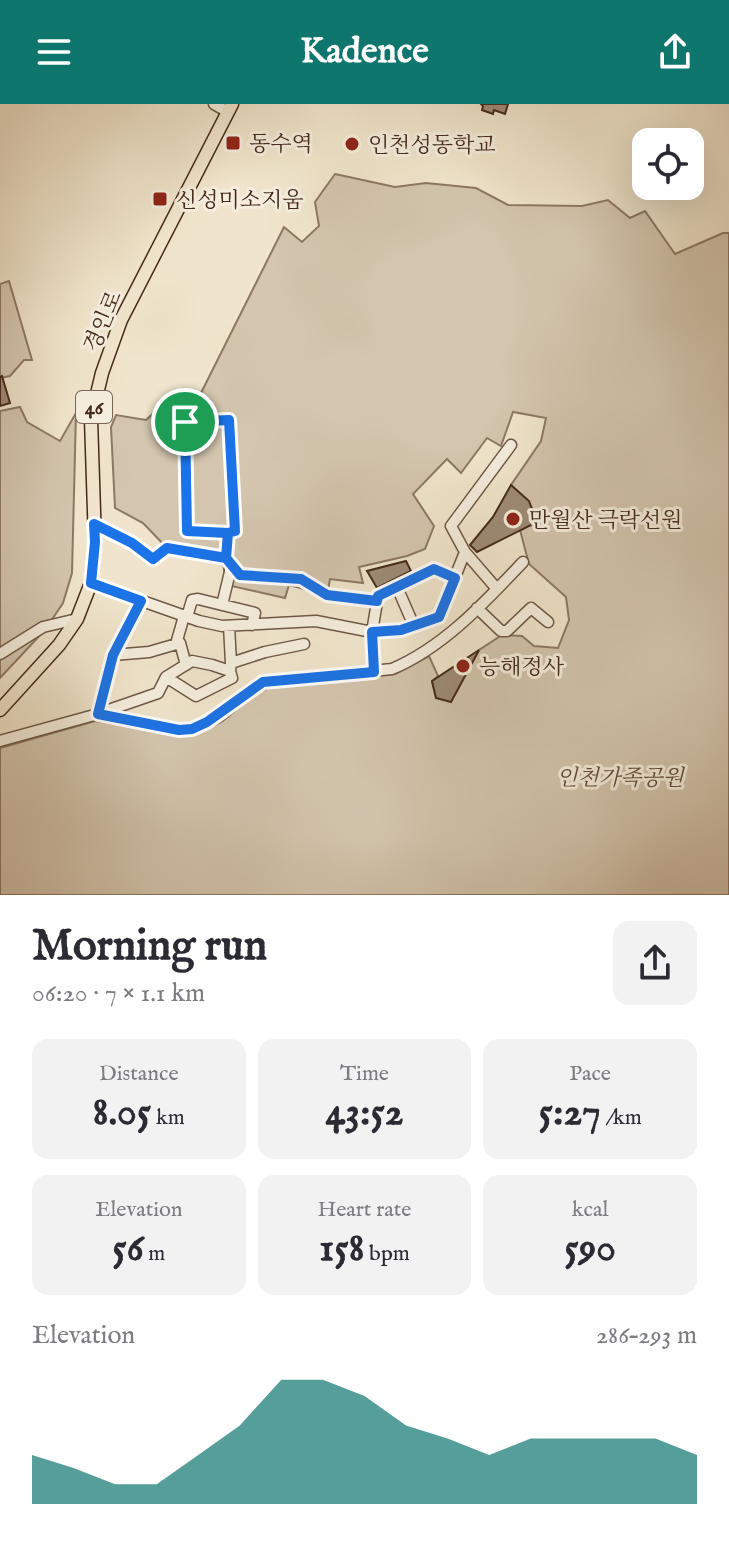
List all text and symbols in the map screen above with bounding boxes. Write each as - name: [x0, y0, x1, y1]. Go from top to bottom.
- text: Kadence: [300, 29, 429, 75]
- icon: menu: [32, 30, 76, 74]
- icon: share: [653, 30, 697, 74]
- map controls: [632, 128, 704, 200]
- button: locate: [632, 128, 704, 200]
- place label: 동수역: [249, 131, 313, 159]
- place label: 인천성동학교: [368, 132, 496, 160]
- marker: 동수역: [224, 134, 242, 152]
- marker: 인천성동학교: [343, 135, 361, 153]
- place label: 신성미소지움: [176, 187, 304, 215]
- marker: 신성미소지움: [151, 190, 169, 208]
- street label: 경인로: [78, 287, 129, 357]
- pin: [151, 388, 219, 456]
- road number: 46: [76, 391, 112, 423]
- icon: arrive: [163, 400, 207, 444]
- place label: 만월산 극락선원: [529, 507, 683, 535]
- marker: 만월산 극락선원: [504, 510, 522, 528]
- place label: 능해정사: [479, 654, 565, 682]
- marker: 능해정사: [454, 657, 472, 675]
- park label: 인천가족공원: [556, 765, 686, 793]
- text: Morning run: [32, 919, 267, 975]
- button: share: [613, 921, 697, 1005]
- text: 06:20 · 7 × 1.1 km: [32, 977, 205, 1010]
- text: Distance: [99, 1060, 179, 1088]
- text: Time: [340, 1060, 389, 1088]
- text: Pace: [569, 1060, 611, 1088]
- text: 8.05: [93, 1088, 151, 1139]
- text: 43:52: [325, 1088, 404, 1139]
- text: 5:27: [539, 1088, 601, 1139]
- text: km: [151, 1104, 185, 1132]
- text: /km: [601, 1104, 642, 1132]
- text: Elevation: [95, 1196, 182, 1224]
- text: Heart rate: [318, 1196, 411, 1224]
- text: kcal: [572, 1196, 609, 1224]
- text: 56: [112, 1224, 144, 1275]
- text: 158: [319, 1224, 364, 1275]
- text: 590: [564, 1224, 616, 1275]
- text: m: [144, 1240, 165, 1268]
- text: bpm: [364, 1240, 410, 1268]
- text: Elevation: [32, 1319, 135, 1352]
- text: 286–293 m: [596, 1319, 697, 1352]

